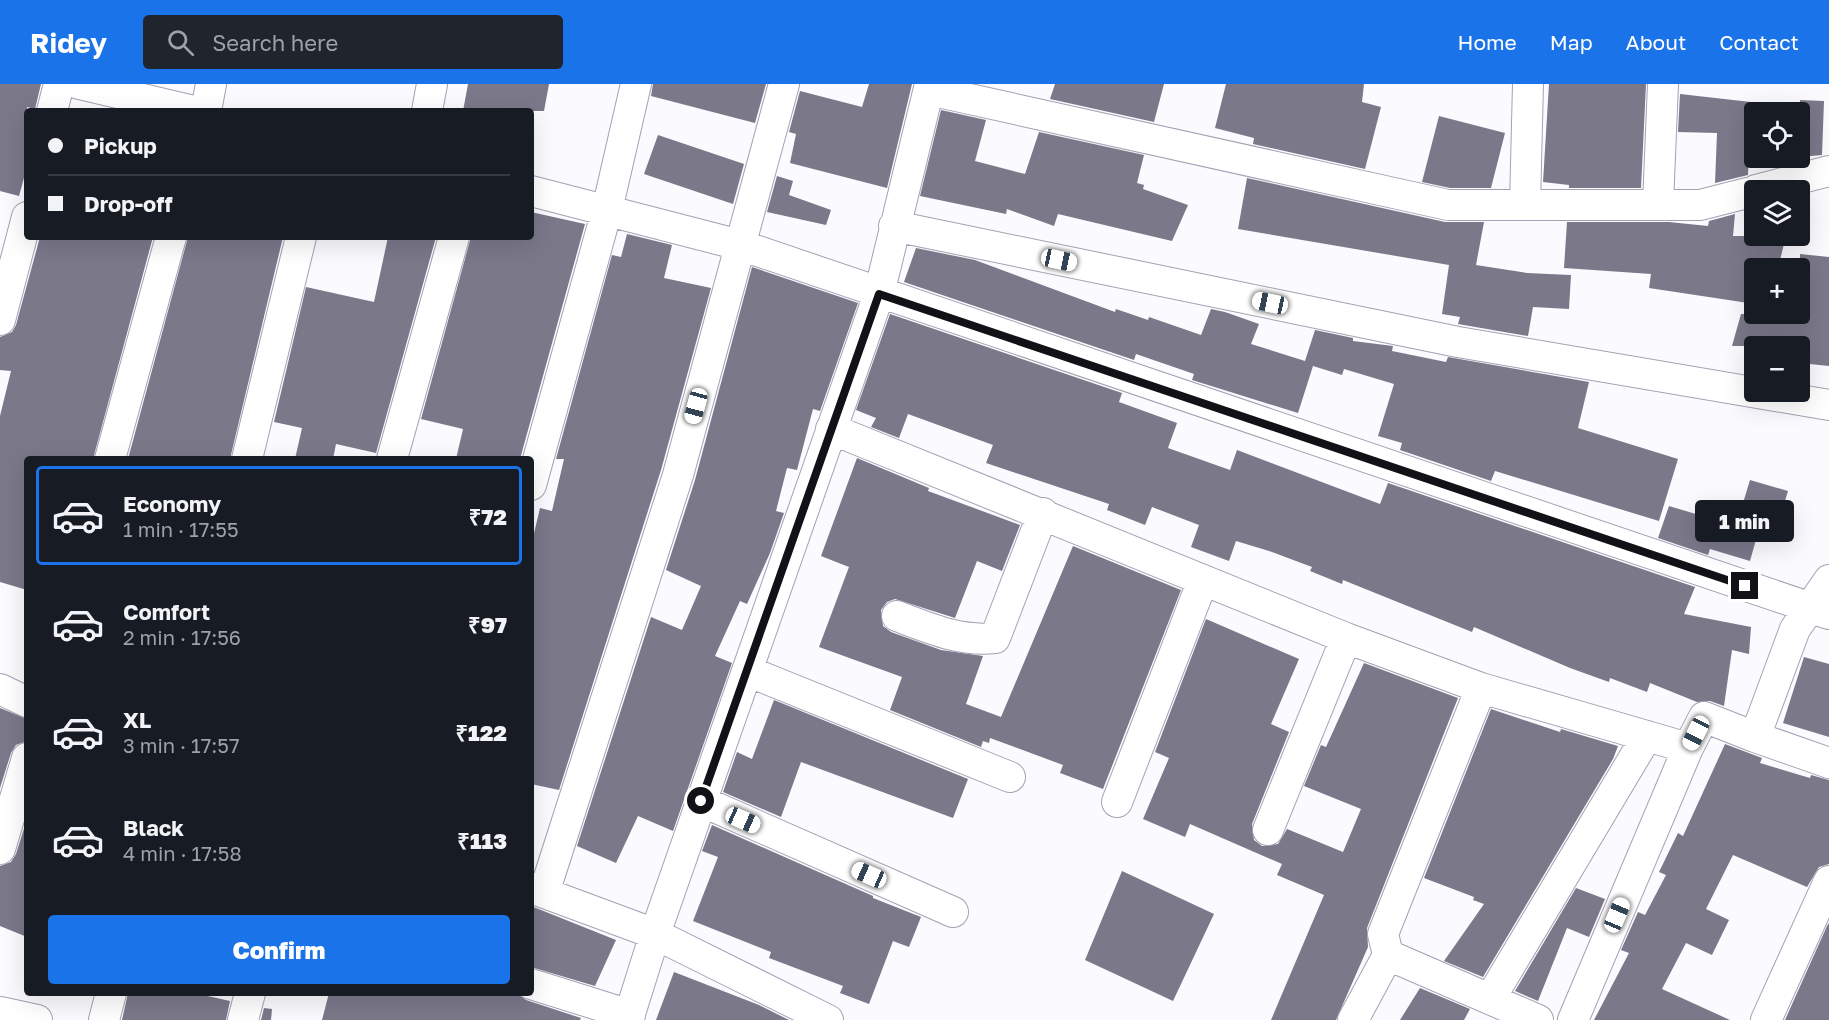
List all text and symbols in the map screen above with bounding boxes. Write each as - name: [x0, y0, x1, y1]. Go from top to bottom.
- search box: [143, 15, 563, 69]
- text: Ridey: [30, 26, 107, 59]
- icon: search: [164, 26, 197, 59]
- text: Search here: [212, 29, 338, 56]
- text: Home: [1457, 29, 1517, 55]
- text: Map: [1550, 29, 1593, 55]
- text: About: [1626, 29, 1686, 55]
- text: Contact: [1719, 29, 1799, 55]
- map controls: [1744, 102, 1810, 402]
- button: locate: [1744, 102, 1810, 168]
- text: Pickup: [84, 132, 157, 159]
- button: layers: [1744, 180, 1810, 246]
- text: Drop-off: [84, 190, 173, 217]
- car: [1040, 247, 1078, 273]
- button: +: [1744, 258, 1810, 324]
- car: [1251, 290, 1289, 316]
- button: −: [1744, 336, 1810, 402]
- car: [683, 386, 709, 426]
- icon: car: [51, 489, 105, 543]
- text: Economy: [123, 490, 221, 517]
- callout: 1 min: [1696, 499, 1794, 541]
- text: ₹72: [469, 503, 507, 530]
- text: 1 min: [1719, 509, 1770, 533]
- text: 1 min · 17:55: [123, 517, 239, 541]
- route end: [1731, 572, 1758, 599]
- icon: car: [51, 597, 105, 651]
- text: Comfort: [123, 598, 210, 625]
- text: ₹97: [468, 611, 507, 638]
- text: 2 min · 17:56: [123, 625, 241, 649]
- icon: car: [51, 705, 105, 759]
- text: XL: [123, 706, 151, 733]
- car: [1680, 713, 1712, 753]
- text: ₹122: [456, 719, 507, 746]
- text: 3 min · 17:57: [123, 733, 240, 757]
- route start: [687, 787, 714, 814]
- car: [723, 804, 763, 836]
- icon: car: [51, 813, 105, 867]
- text: Black: [123, 814, 184, 841]
- text: ₹113: [457, 827, 507, 854]
- text: 4 min · 17:58: [123, 841, 242, 865]
- car: [849, 859, 889, 891]
- car: [1602, 895, 1632, 935]
- button: Confirm: [48, 915, 510, 984]

